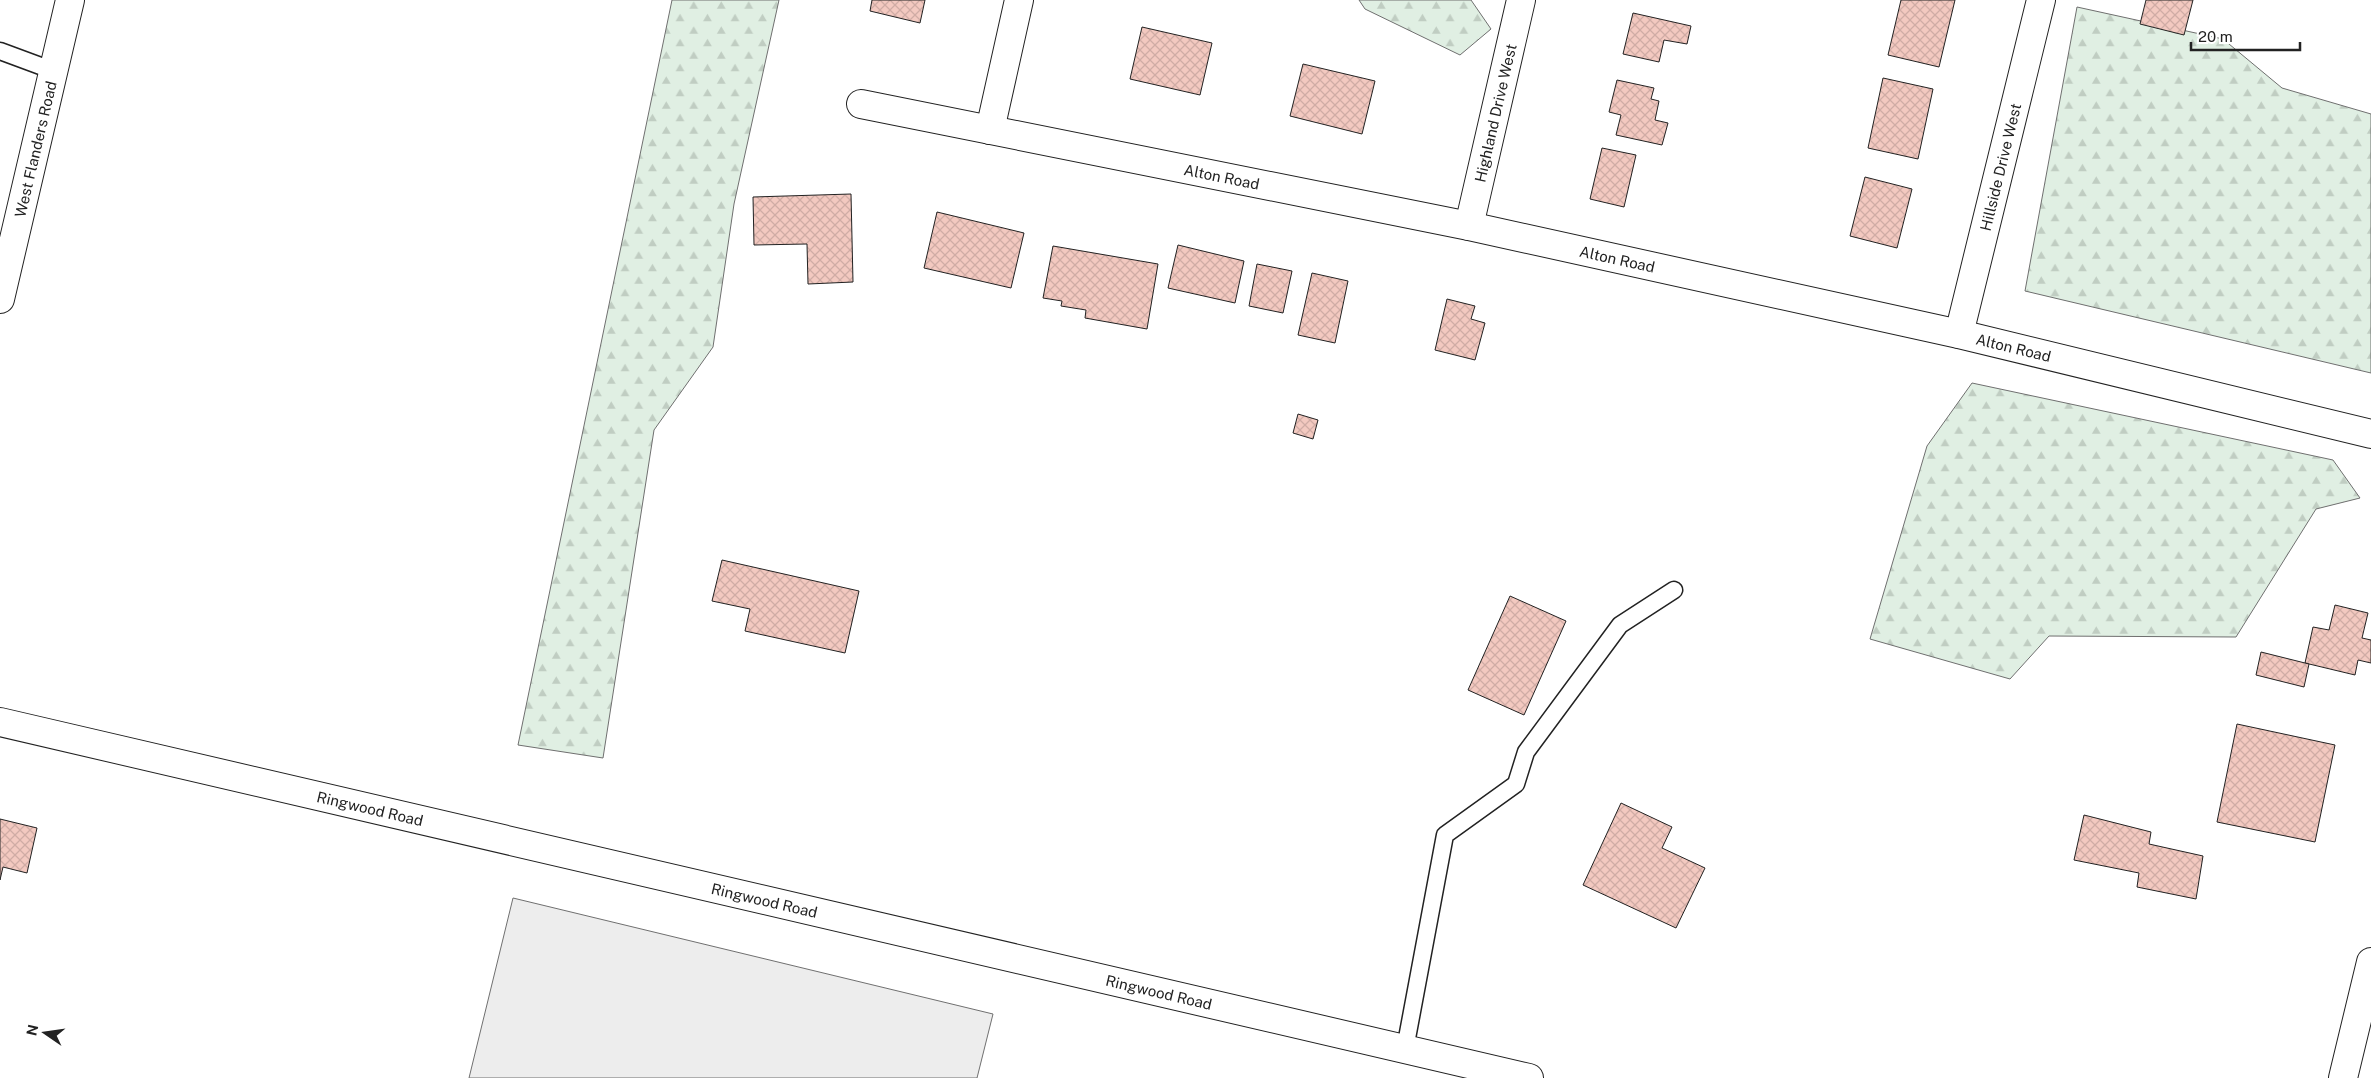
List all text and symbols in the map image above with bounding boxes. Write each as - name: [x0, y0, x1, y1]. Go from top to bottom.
- scale bar: [2191, 20, 2300, 52]
- text: 20 m: [2198, 28, 2233, 45]
- street label: Highland Drive West: [1471, 42, 1519, 184]
- street label: West Flanders Road: [11, 79, 59, 219]
- street label: Hillside Drive West: [1976, 101, 2024, 232]
- street label: Alton Road: [1183, 161, 1261, 192]
- street label: Alton Road: [1578, 242, 1657, 275]
- street label: Alton Road: [1974, 330, 2053, 365]
- street label: Ringwood Road: [315, 788, 425, 829]
- street label: Ringwood Road: [710, 879, 819, 921]
- street label: Ringwood Road: [1104, 971, 1214, 1012]
- north arrow: [20, 1008, 70, 1058]
- text: N: [23, 1023, 41, 1037]

